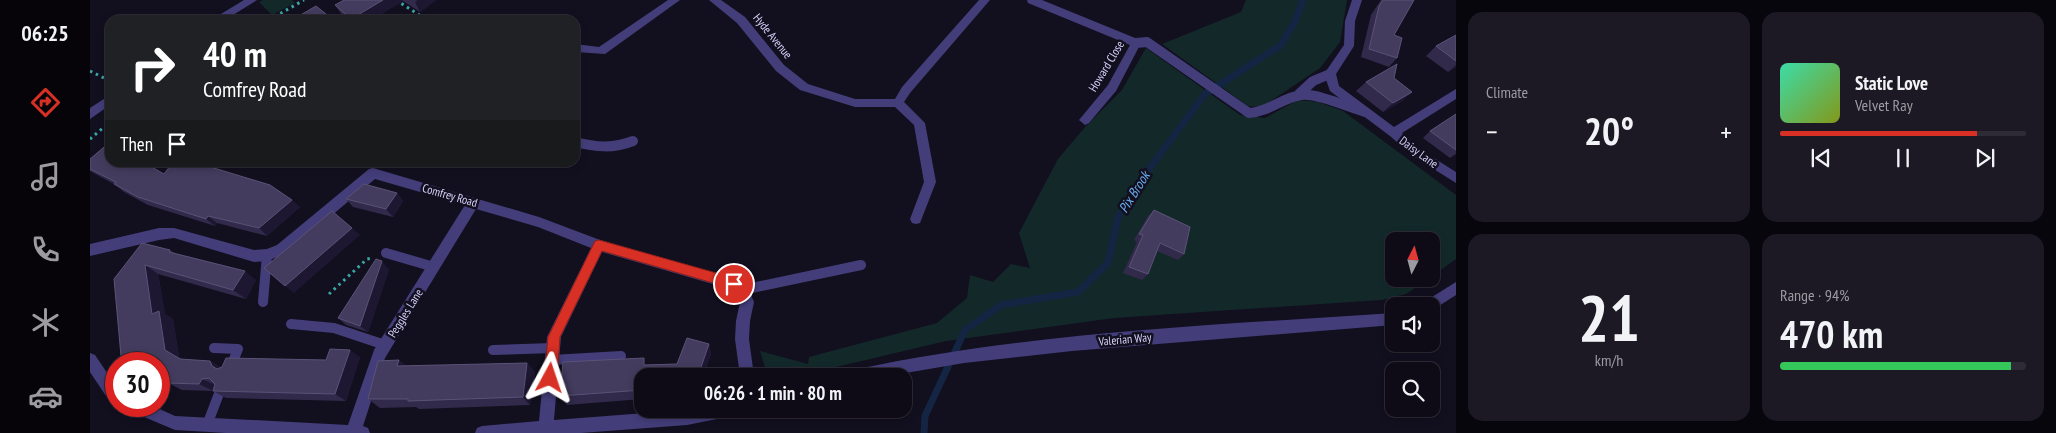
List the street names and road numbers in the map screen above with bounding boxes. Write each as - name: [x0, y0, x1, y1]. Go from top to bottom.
- street label: Hyde Avenue: [750, 10, 796, 62]
- street label: Howard Close: [1085, 38, 1127, 94]
- street label: Daisy Lane: [1397, 133, 1441, 171]
- street label: Comfrey Road: [421, 180, 479, 210]
- street label: Peggles Lane: [384, 286, 426, 340]
- street label: Valerian Way: [1097, 329, 1152, 349]

